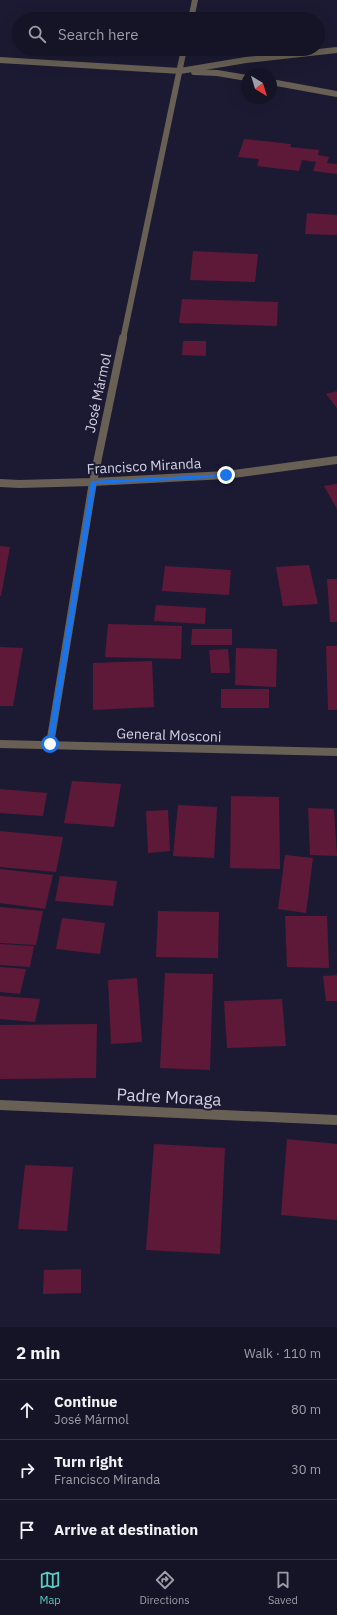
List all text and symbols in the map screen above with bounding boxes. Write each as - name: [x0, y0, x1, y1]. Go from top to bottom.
- search box: [12, 12, 325, 56]
- icon: search: [26, 23, 48, 45]
- text: Search here: [58, 25, 138, 44]
- north arrow: [241, 68, 277, 104]
- street label: José Mármol: [81, 352, 115, 434]
- street label: Francisco Miranda: [86, 454, 202, 478]
- route end: [217, 466, 235, 484]
- street label: General Mosconi: [116, 724, 222, 746]
- route start: [41, 735, 59, 753]
- street label: Padre Moraga: [116, 1083, 222, 1111]
- text: 2 min: [16, 1342, 60, 1364]
- text: Walk · 110 m: [244, 1345, 321, 1362]
- text: Continue: [54, 1392, 118, 1411]
- icon: ahead: [16, 1399, 38, 1421]
- text: 80 m: [291, 1401, 321, 1418]
- text: José Mármol: [54, 1411, 129, 1428]
- text: Turn right: [54, 1452, 123, 1471]
- icon: right: [16, 1459, 38, 1481]
- text: 30 m: [291, 1461, 321, 1478]
- text: Francisco Miranda: [54, 1471, 160, 1488]
- icon: arrive: [16, 1519, 38, 1541]
- text: Arrive at destination: [54, 1520, 198, 1539]
- tab: Map: [39, 1569, 61, 1607]
- tab: Directions: [139, 1569, 190, 1607]
- tab: Saved: [268, 1569, 298, 1607]

